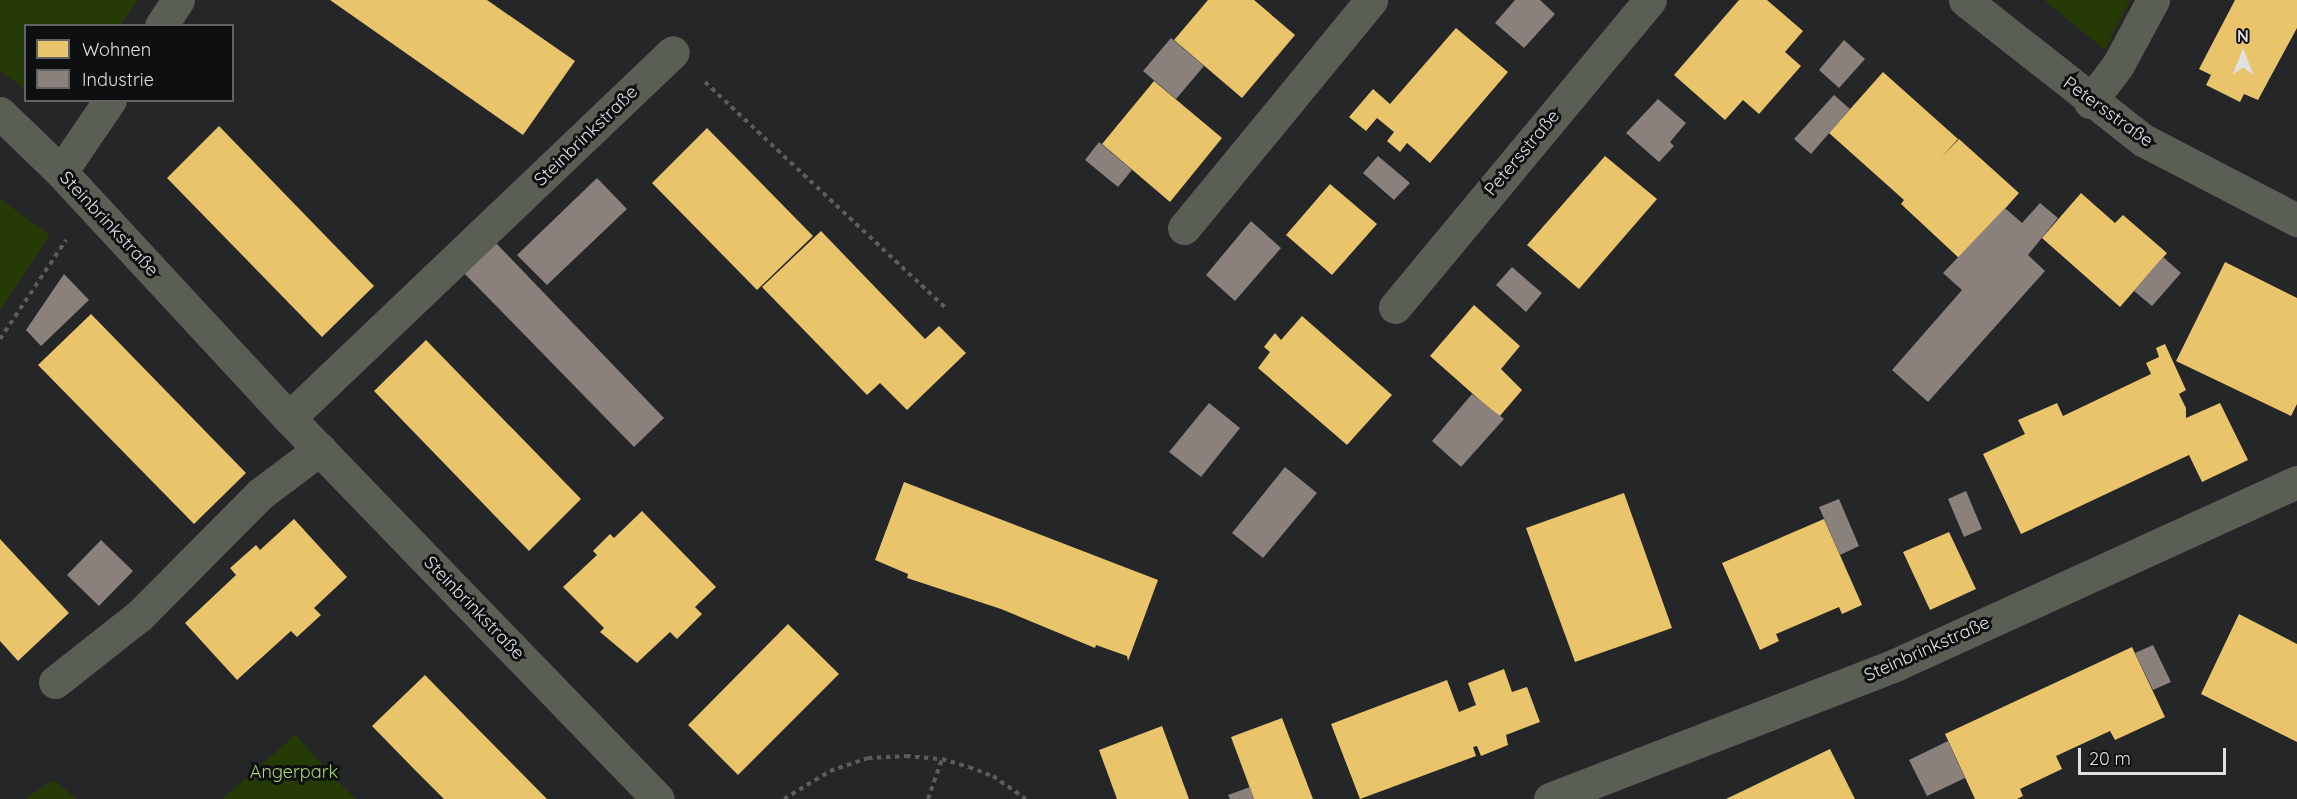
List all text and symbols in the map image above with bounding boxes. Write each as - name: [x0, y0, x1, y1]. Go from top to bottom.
- legend: [24, 24, 234, 102]
- north arrow: [2213, 24, 2273, 84]
- text: N: [2237, 26, 2249, 46]
- text: Wohnen: [82, 38, 151, 61]
- text: Industrie: [82, 68, 154, 91]
- street label: Petersstraße: [2059, 72, 2157, 152]
- street label: Steinbrinkstraße: [530, 81, 642, 191]
- street label: Petersstraße: [1480, 106, 1564, 200]
- street label: Steinbrinkstraße: [55, 167, 163, 281]
- street label: Steinbrinkstraße: [419, 552, 529, 664]
- street label: Steinbrinkstraße: [1861, 612, 1993, 686]
- scale bar: [2081, 736, 2230, 774]
- text: 20 m: [2089, 747, 2131, 770]
- park label: Angerpark: [250, 761, 338, 783]

